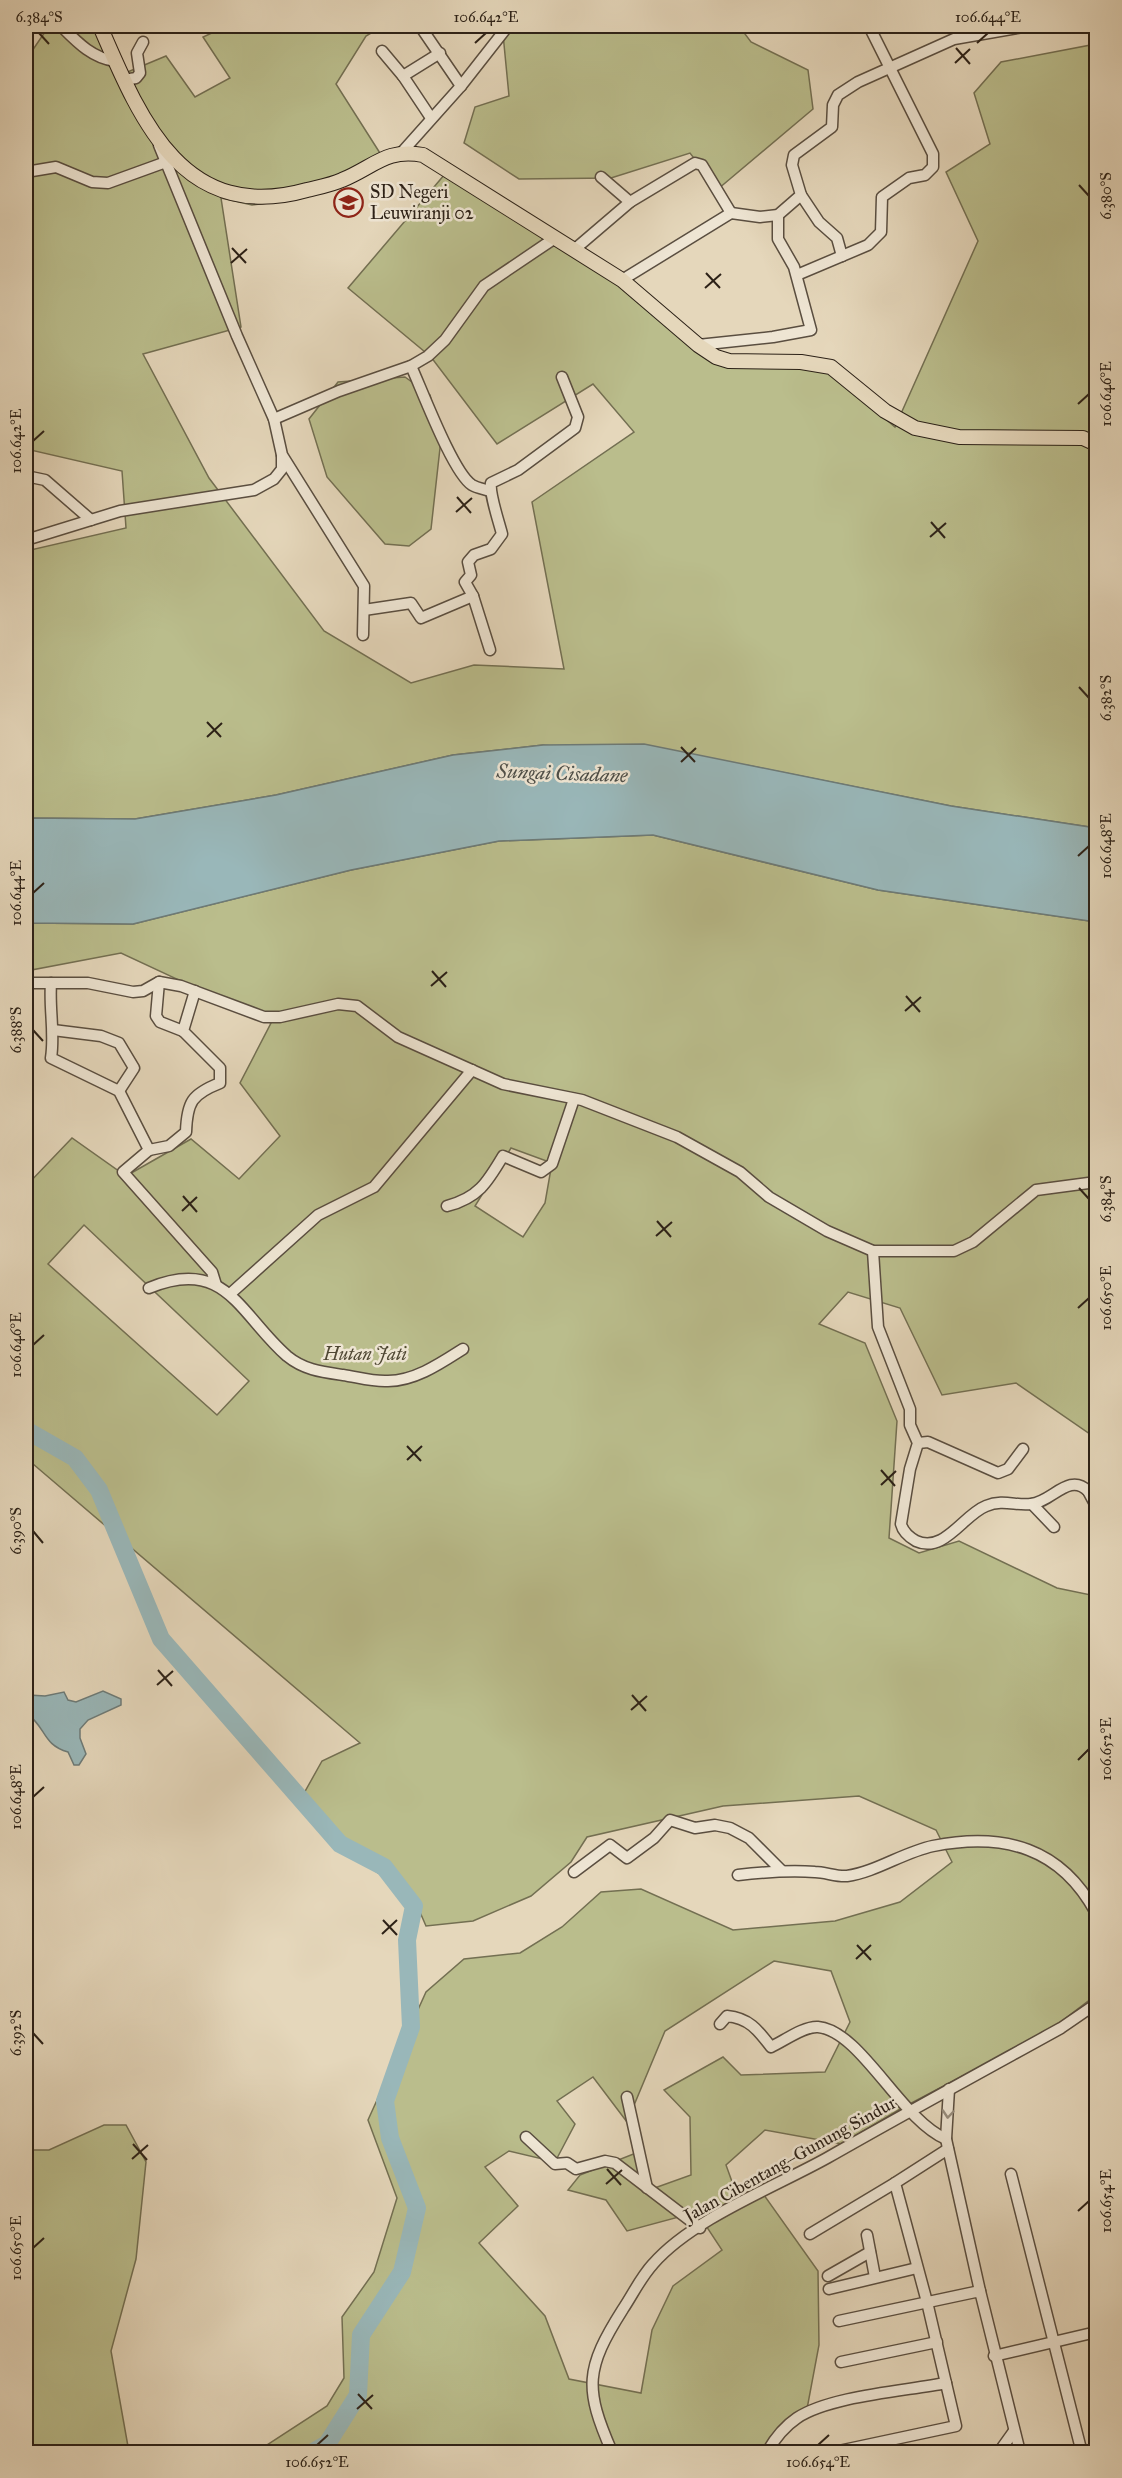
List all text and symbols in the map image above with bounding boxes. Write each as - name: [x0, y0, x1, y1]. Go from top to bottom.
- text: 6.384°S: [15, 8, 63, 26]
- text: 106.642°E: [453, 8, 519, 26]
- text: 106.644°E: [955, 8, 1021, 26]
- text: 6.380°S: [1097, 172, 1115, 220]
- place label: SD Negeri Leuwiranji 02: [370, 181, 474, 224]
- school or university icon: SD Negeri Leuwiranji 02: [333, 186, 365, 218]
- text: 106.646°E: [1097, 361, 1115, 427]
- text: 106.642°E: [7, 408, 25, 474]
- text: 6.382°S: [1097, 675, 1115, 721]
- water label: Sungai Cisadane: [495, 759, 629, 787]
- text: 106.648°E: [1097, 813, 1115, 879]
- text: 106.644°E: [7, 860, 25, 926]
- text: 6.388°S: [7, 1007, 25, 1053]
- text: 6.384°S: [1097, 1175, 1115, 1223]
- text: 106.650°E: [1097, 1265, 1115, 1330]
- text: 106.646°E: [7, 1312, 25, 1378]
- park label: Hutan Jati: [322, 1343, 407, 1365]
- text: 6.390°S: [7, 1507, 25, 1555]
- text: 106.652°E: [1097, 1717, 1115, 1781]
- text: 106.648°E: [7, 1764, 25, 1830]
- text: 6.392°S: [7, 2010, 25, 2056]
- street label: Jalan Cibentang–Gunung Sindur: [678, 2091, 901, 2229]
- one-way arrow: [942, 2110, 955, 2119]
- text: 106.654°E: [1097, 2169, 1115, 2233]
- text: 106.650°E: [7, 2215, 25, 2280]
- text: 106.652°E: [285, 2453, 349, 2471]
- text: 106.654°E: [786, 2453, 850, 2471]

